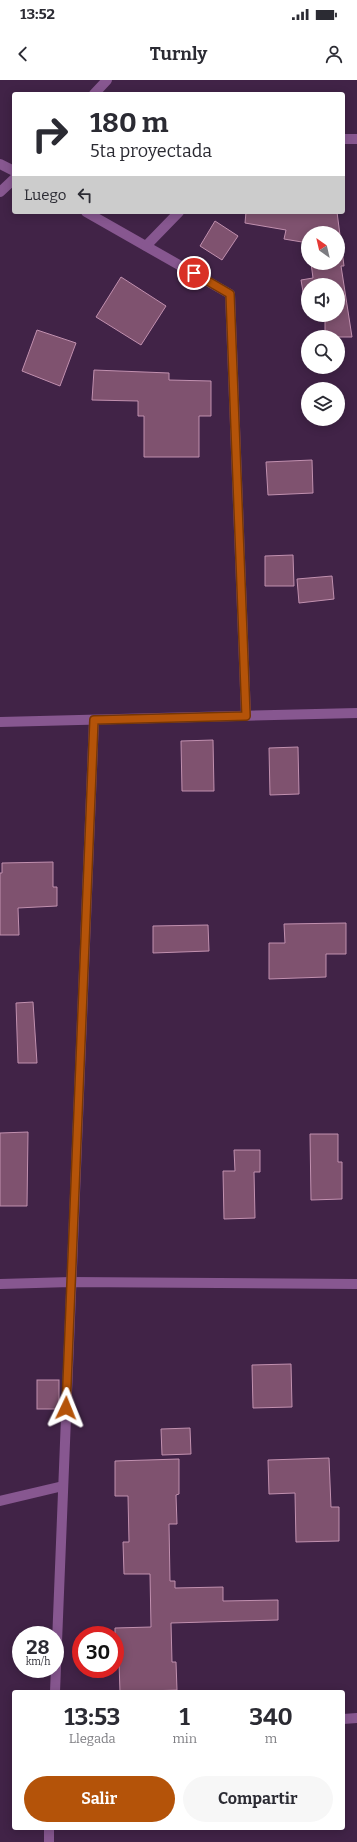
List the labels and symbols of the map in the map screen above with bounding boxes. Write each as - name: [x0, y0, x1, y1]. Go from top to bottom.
- north arrow: [301, 226, 345, 270]
- pin: [177, 256, 211, 290]
- position arrow: [45, 1387, 87, 1429]
- speed limit sign: 30: [72, 1626, 124, 1678]

